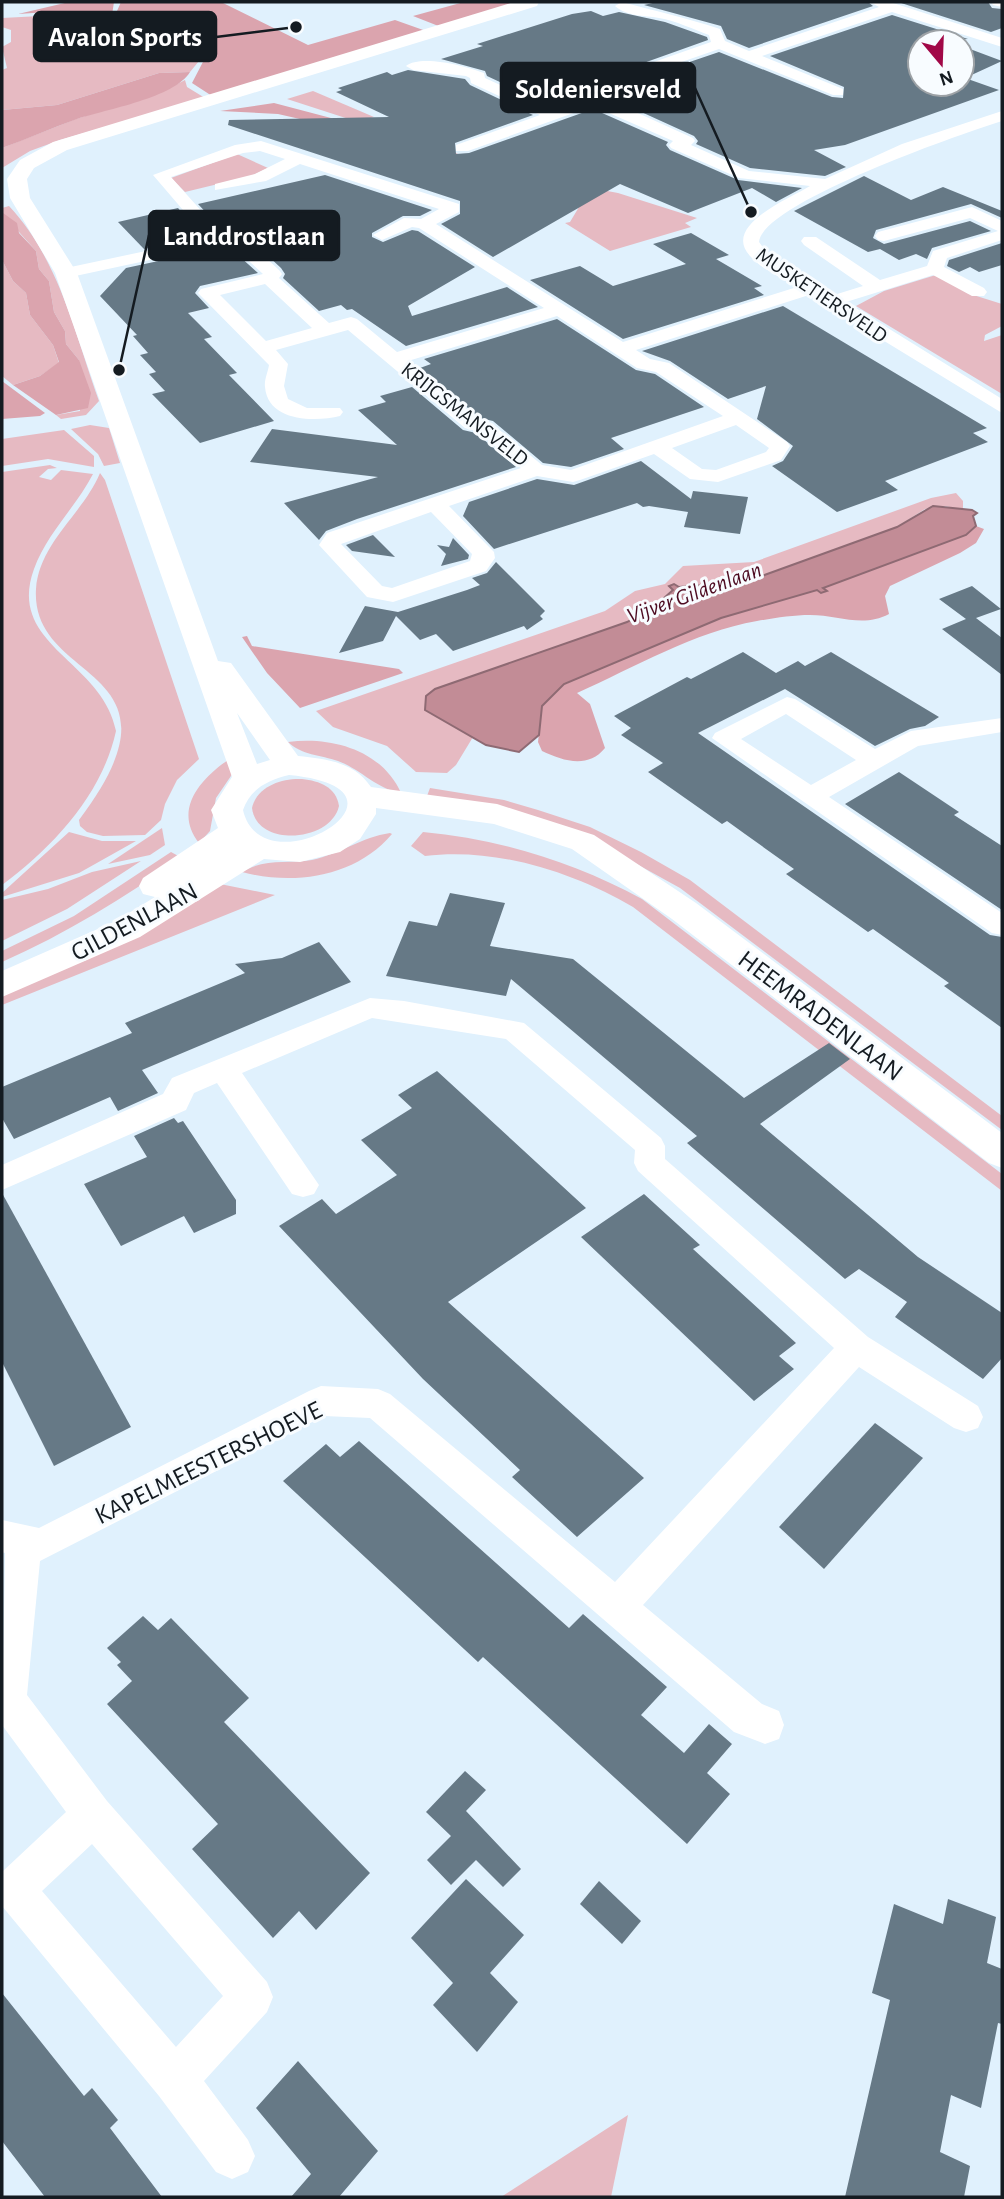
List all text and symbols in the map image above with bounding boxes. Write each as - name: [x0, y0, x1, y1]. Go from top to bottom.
- callout: Avalon Sports: [34, 12, 216, 61]
- text: Avalon Sports: [48, 24, 202, 52]
- north arrow: [906, 28, 976, 98]
- callout: Soldeniersveld: [501, 63, 695, 112]
- text: N: [937, 67, 955, 89]
- text: Soldeniersveld: [515, 76, 681, 104]
- callout: Landdrostlaan: [149, 211, 339, 260]
- text: Landdrostlaan: [163, 223, 325, 251]
- street label: MUSKETIERSVELD: [752, 244, 891, 347]
- street label: KRIJGSMANSVELD: [397, 359, 532, 470]
- water label: Vijver Gildenlaan: [624, 558, 765, 628]
- street label: GILDENLAAN: [67, 878, 202, 966]
- street label: HEEMRADENLAAN: [733, 946, 908, 1086]
- street label: KAPELMEESTERSHOEVE: [91, 1397, 326, 1529]

